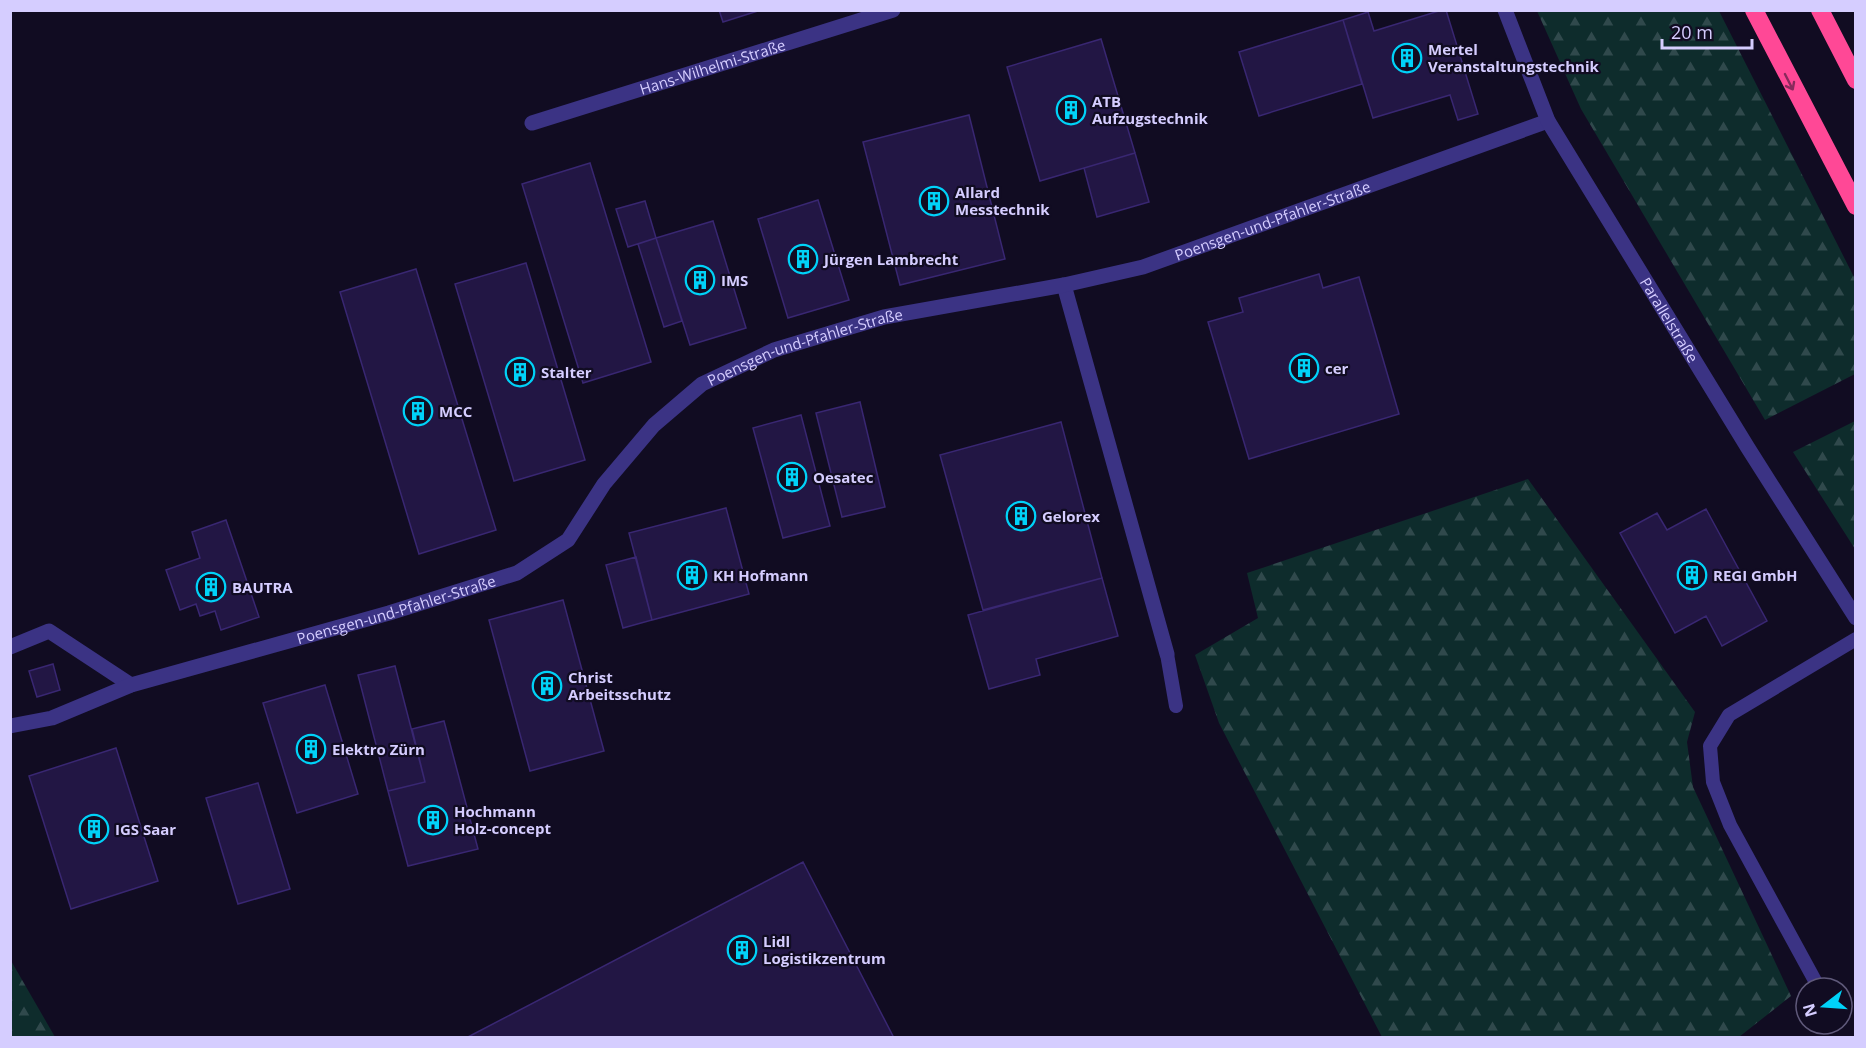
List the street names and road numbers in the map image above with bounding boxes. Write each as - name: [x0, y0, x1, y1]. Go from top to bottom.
- street label: Hans-Wilhelmi-Straße: [637, 34, 788, 99]
- street label: Poensgen-und-Pfahler-Straße: [1172, 176, 1373, 265]
- street label: Parallelstraße: [1636, 273, 1703, 366]
- street label: Poensgen-und-Pfahler-Straße: [704, 304, 904, 390]
- street label: Poensgen-und-Pfahler-Straße: [294, 570, 498, 648]

